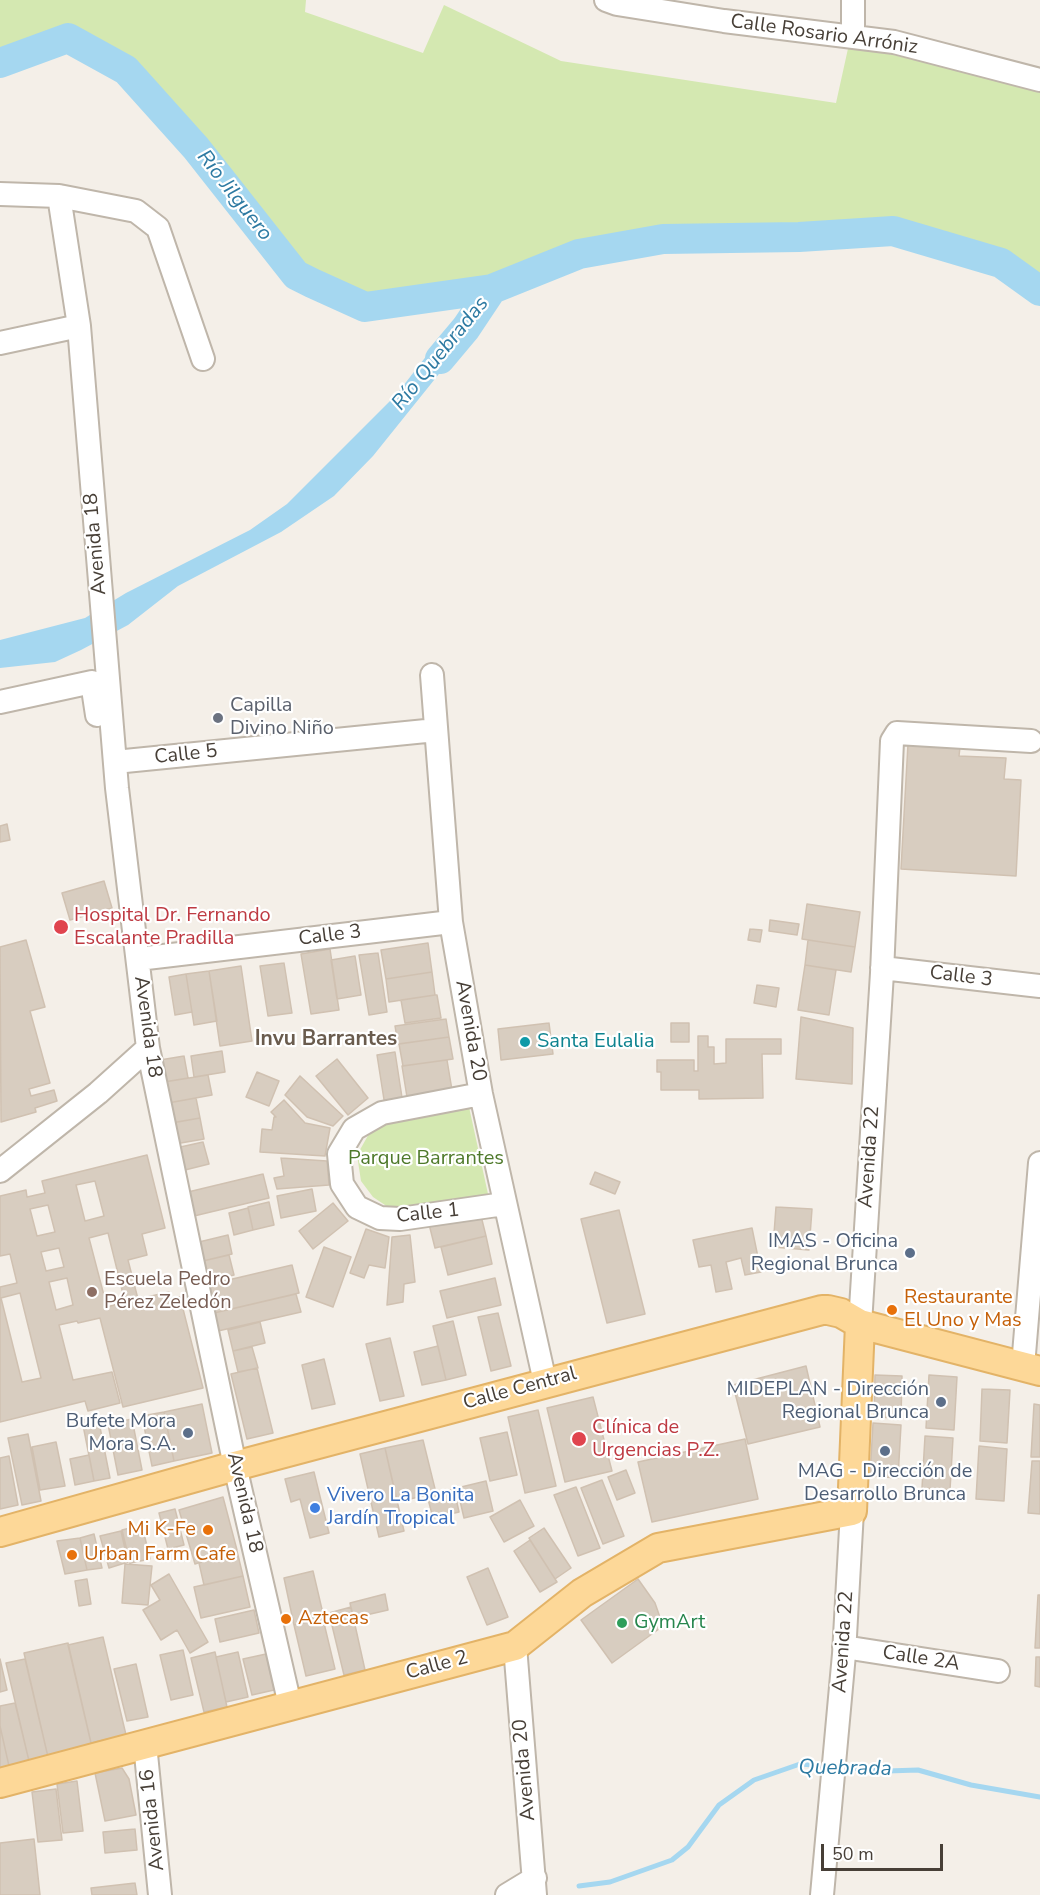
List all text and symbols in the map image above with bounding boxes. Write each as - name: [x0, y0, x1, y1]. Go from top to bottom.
- street label: Calle Rosario Arróniz: [729, 10, 919, 60]
- water label: Río Jilguero: [191, 146, 277, 246]
- water label: Río Quebradas: [387, 292, 495, 416]
- street label: Avenida 18: [80, 492, 112, 596]
- place label: Capilla Divino Niño: [230, 694, 334, 741]
- marker: Capilla Divino Niño: [211, 711, 225, 725]
- street label: Calle 5: [153, 740, 219, 770]
- place label: Hospital Dr. Fernando Escalante Pradilla: [74, 904, 271, 951]
- marker: Hospital Dr. Fernando Escalante Pradilla: [52, 918, 70, 936]
- street label: Calle 3: [297, 920, 363, 952]
- street label: Calle 3: [928, 961, 994, 993]
- street label: Avenida 18: [128, 975, 166, 1079]
- street label: Avenida 20: [449, 979, 491, 1083]
- district label: Invu Barrantes: [255, 1027, 397, 1053]
- place label: Santa Eulalia: [537, 1030, 655, 1054]
- marker: Santa Eulalia: [518, 1035, 532, 1049]
- street label: Avenida 22: [854, 1105, 886, 1209]
- park label: Parque Barrantes: [348, 1147, 504, 1171]
- street label: Calle 1: [395, 1199, 461, 1229]
- place label: IMAS - Oficina Regional Brunca: [751, 1230, 898, 1277]
- marker: IMAS - Oficina Regional Brunca: [903, 1246, 917, 1260]
- place label: Escuela Pedro Pérez Zeledón: [104, 1268, 232, 1315]
- marker: Escuela Pedro Pérez Zeledón: [85, 1285, 99, 1299]
- place label: Restaurante El Uno y Mas: [904, 1286, 1022, 1333]
- marker: Restaurante El Uno y Mas: [885, 1303, 899, 1317]
- street label: Calle Central: [461, 1362, 579, 1416]
- place label: MIDEPLAN - Dirección Regional Brunca: [726, 1378, 929, 1425]
- marker: MIDEPLAN - Dirección Regional Brunca: [934, 1395, 948, 1409]
- place label: Bufete Mora Mora S.A.: [66, 1410, 176, 1457]
- place label: Clínica de Urgencias P.Z.: [592, 1416, 720, 1463]
- marker: Bufete Mora Mora S.A.: [181, 1426, 195, 1440]
- marker: Clínica de Urgencias P.Z.: [570, 1430, 588, 1448]
- marker: MAG - Dirección de Desarrollo Brunca: [878, 1444, 892, 1458]
- street label: Avenida 18: [221, 1450, 267, 1556]
- place label: MAG - Dirección de Desarrollo Brunca: [798, 1460, 972, 1507]
- place label: Vivero La Bonita Jardín Tropical: [327, 1484, 474, 1531]
- marker: Vivero La Bonita Jardín Tropical: [308, 1501, 322, 1515]
- place label: Mi K-Fe: [128, 1518, 196, 1542]
- marker: Mi K-Fe: [201, 1523, 215, 1537]
- place label: Urban Farm Cafe: [84, 1543, 236, 1567]
- marker: Urban Farm Cafe: [65, 1548, 79, 1562]
- street label: Avenida 22: [828, 1590, 860, 1694]
- place label: Aztecas: [298, 1607, 369, 1631]
- place label: GymArt: [634, 1611, 705, 1635]
- marker: Aztecas: [279, 1612, 293, 1626]
- marker: GymArt: [615, 1616, 629, 1630]
- street label: Calle 2A: [881, 1641, 961, 1677]
- street label: Calle 2: [403, 1646, 471, 1686]
- street label: Avenida 20: [509, 1718, 541, 1822]
- water label: Quebrada: [798, 1756, 892, 1782]
- street label: Avenida 16: [136, 1768, 170, 1872]
- scale bar: [824, 1832, 946, 1870]
- text: 50 m: [832, 1842, 874, 1866]

